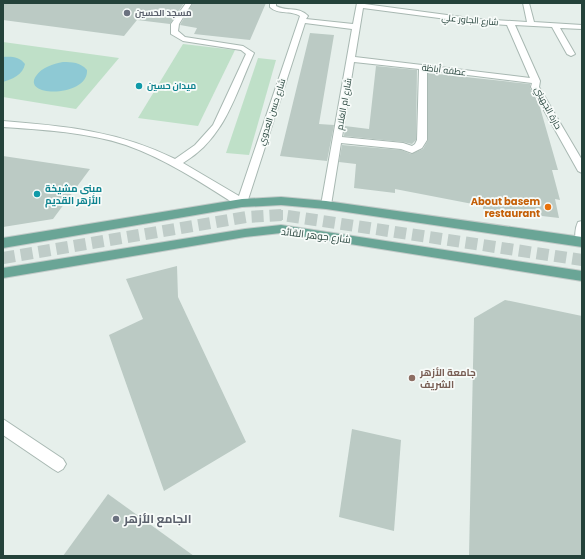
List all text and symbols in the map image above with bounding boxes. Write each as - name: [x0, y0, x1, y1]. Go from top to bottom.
- place label: مسجد الحسين: [135, 7, 192, 19]
- marker: مسجد الحسين: [122, 8, 132, 18]
- street label: شارع الجاور علي: [441, 12, 499, 29]
- street label: عطفه أباظة: [421, 61, 467, 79]
- street label: شارع حسن العدوي: [256, 77, 289, 147]
- street label: شارع ام الغلام: [334, 77, 354, 131]
- place label: ميدان حسين: [147, 80, 196, 92]
- marker: ميدان حسين: [134, 81, 144, 91]
- street label: حارة الجهيني: [531, 85, 564, 132]
- place label: مبنى مشيخة الأزهر القديم: [45, 181, 102, 208]
- marker: مبنى مشيخة الأزهر القديم: [32, 189, 42, 199]
- place label: About basem restaurant: [471, 194, 540, 221]
- marker: About basem restaurant: [543, 202, 553, 212]
- street label: شارع جوهر القائد: [280, 224, 351, 247]
- place label: جامعة الأزهر الشريف: [419, 365, 476, 392]
- marker: جامعة الأزهر الشريف: [407, 373, 417, 383]
- place label: الجامع الأزهر: [123, 510, 191, 528]
- marker: الجامع الأزهر: [111, 514, 121, 524]

